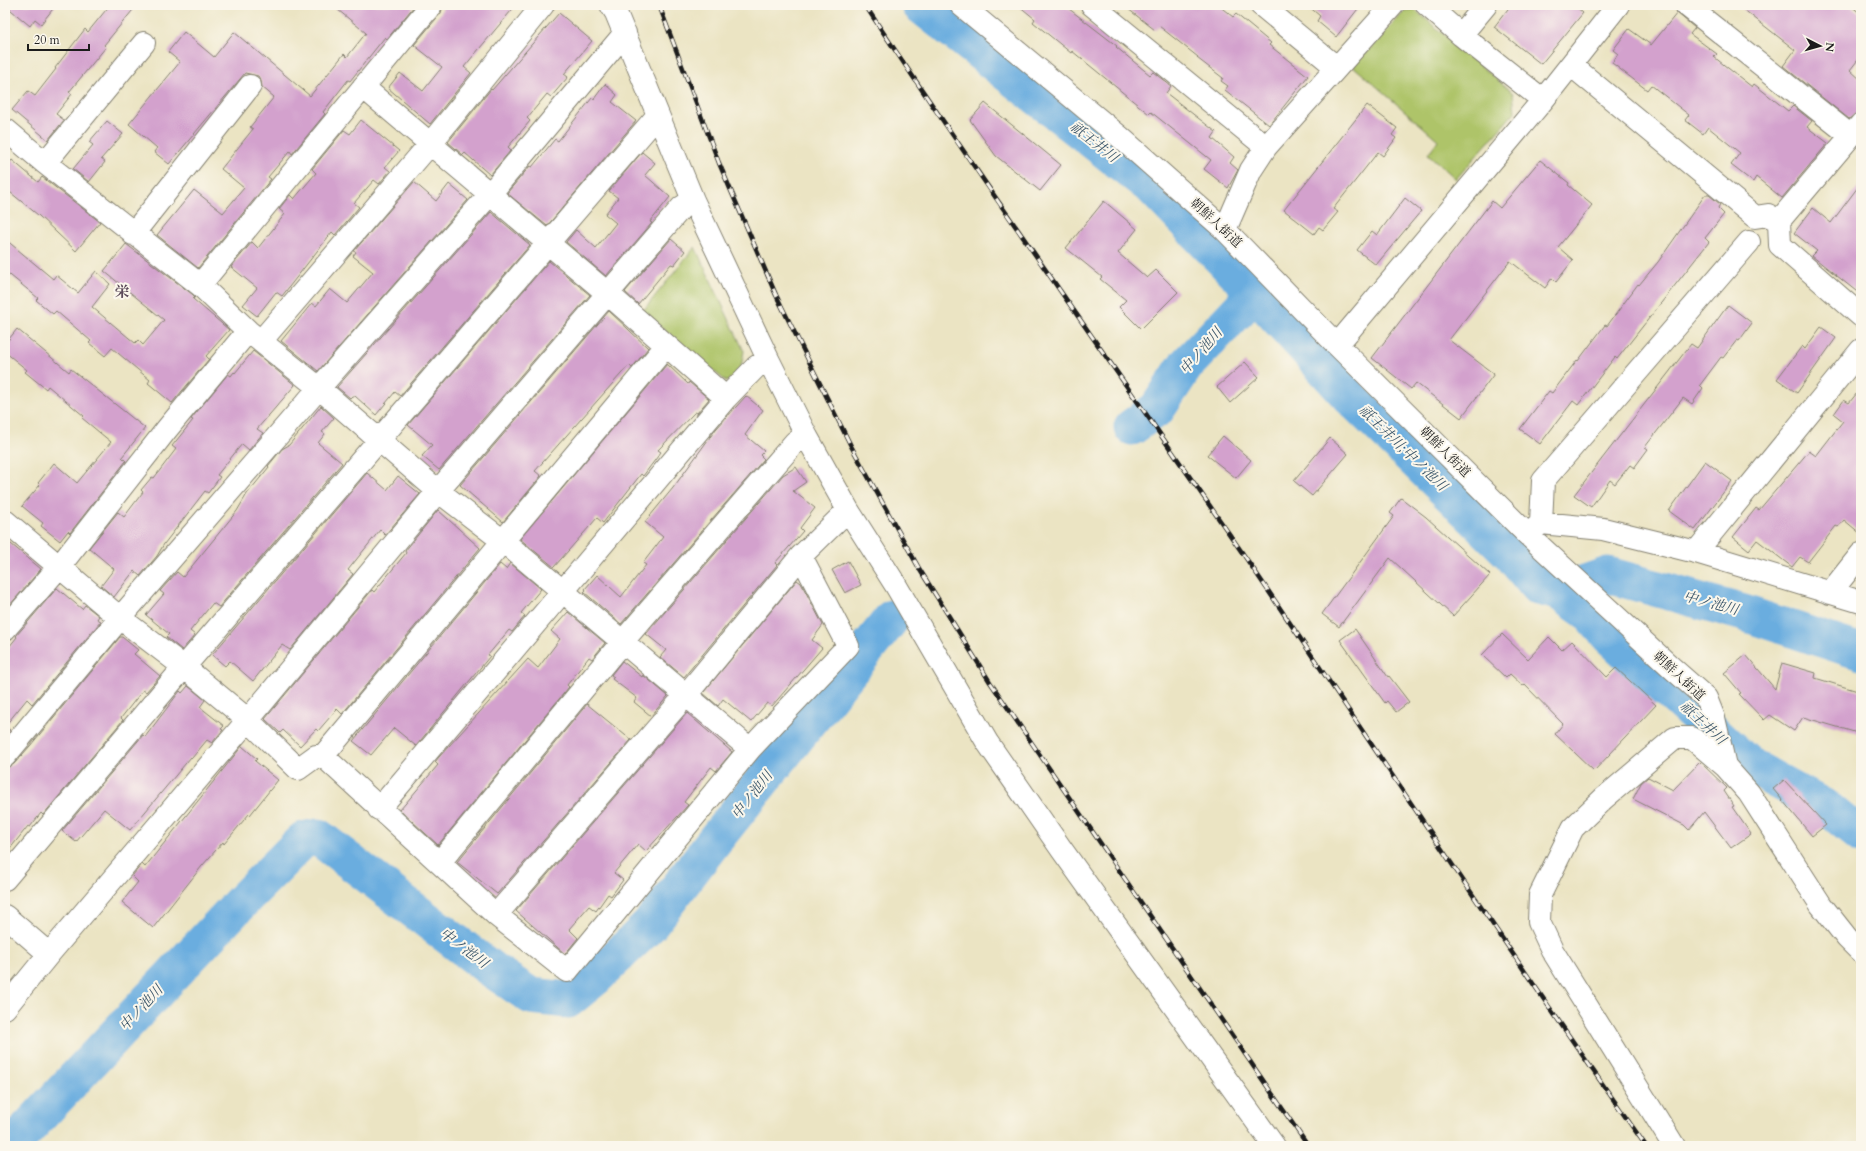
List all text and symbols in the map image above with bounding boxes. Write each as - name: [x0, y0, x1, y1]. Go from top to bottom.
- scale bar: [28, 26, 89, 52]
- north arrow: [1800, 26, 1840, 66]
- text: 20 m: [34, 32, 61, 48]
- text: N: [1821, 41, 1837, 53]
- water label: 祇王井川: [1066, 117, 1123, 168]
- street label: 朝鮮人街道: [1186, 194, 1246, 252]
- district label: 栄: [114, 282, 130, 302]
- water label: 中ノ池川: [1175, 322, 1228, 378]
- water label: 祇王井川;中ノ池川: [1355, 401, 1453, 497]
- street label: 朝鮮人街道: [1416, 423, 1474, 481]
- water label: 中ノ池川: [1681, 587, 1742, 620]
- street label: 朝鮮人街道: [1649, 647, 1709, 705]
- water label: 祇王井川: [1676, 697, 1731, 750]
- water label: 中ノ池川: [727, 766, 778, 823]
- water label: 中ノ池川: [436, 924, 494, 974]
- water label: 中ノ池川: [115, 980, 168, 1035]

